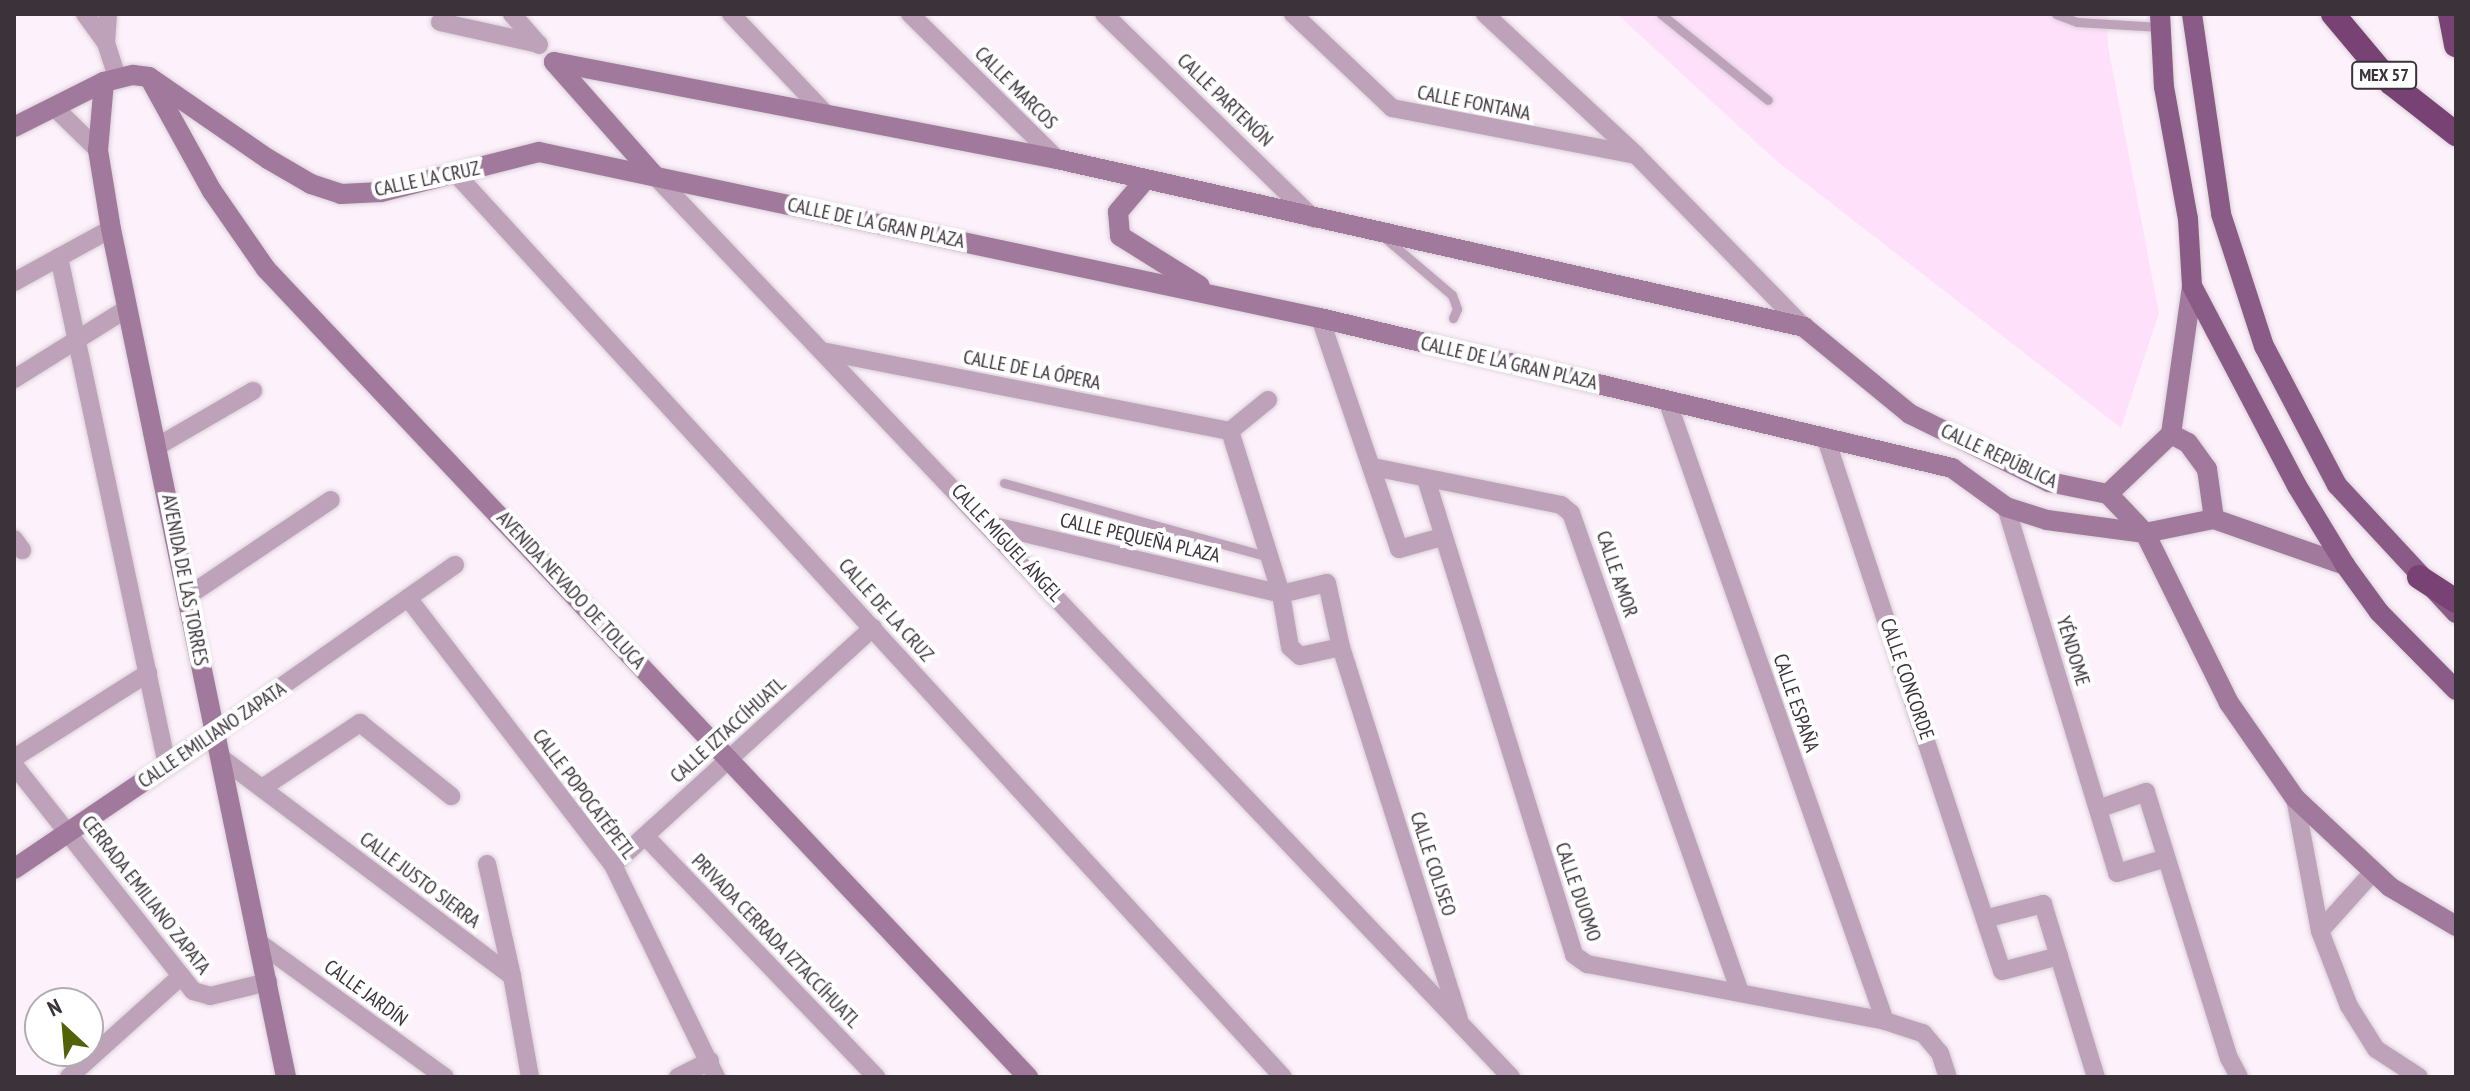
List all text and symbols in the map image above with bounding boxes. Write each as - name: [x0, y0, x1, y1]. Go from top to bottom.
- street label: CALLE MARCOS: [970, 42, 1062, 134]
- street label: CALLE PARTENÓN: [1172, 48, 1278, 152]
- road number: MEX 57: [2350, 61, 2418, 89]
- street label: CALLE FONTANA: [1415, 80, 1533, 126]
- street label: CALLE LA CRUZ: [372, 156, 482, 202]
- street label: CALLE DE LA GRAN PLAZA: [785, 192, 967, 254]
- street label: CALLE DE LA GRAN PLAZA: [1418, 331, 1600, 395]
- street label: CALLE DE LA ÓPERA: [961, 345, 1103, 395]
- street label: CALLE REPÚBLICA: [1937, 419, 2061, 493]
- street label: CALLE MIGUEL ÁNGEL: [946, 479, 1068, 607]
- street label: AVENIDA DE LAS TORRES: [157, 492, 213, 668]
- street label: AVENIDA NEVADO DE TOLUCA: [491, 506, 651, 674]
- street label: CALLE PEQUEÑA PLAZA: [1057, 508, 1223, 568]
- street label: CALLE AMOR: [1591, 527, 1643, 621]
- street label: CALLE DE LA CRUZ: [833, 553, 939, 667]
- street label: YÉNDOME: [2051, 613, 2095, 689]
- street label: CALLE CONCORDE: [1875, 615, 1939, 743]
- street label: CALLE ESPAÑA: [1768, 651, 1824, 755]
- street label: CALLE IZTACCÍHUATL: [665, 672, 791, 788]
- street label: CALLE EMILIANO ZAPATA: [133, 677, 291, 793]
- street label: CALLE POPOCATÉPETL: [527, 724, 641, 864]
- street label: CALLE COLISEO: [1405, 809, 1461, 919]
- street label: CERRADA EMILIANO ZAPATA: [76, 811, 216, 979]
- street label: CALLE JUSTO SIERRA: [355, 827, 485, 933]
- street label: CALLE DUOMO: [1550, 839, 1606, 945]
- street label: PRIVADA CERRADA IZTACCÍHUATL: [686, 849, 866, 1033]
- street label: CALLE JARDÍN: [320, 955, 412, 1031]
- north arrow: [24, 987, 104, 1067]
- text: N: [43, 992, 66, 1022]

